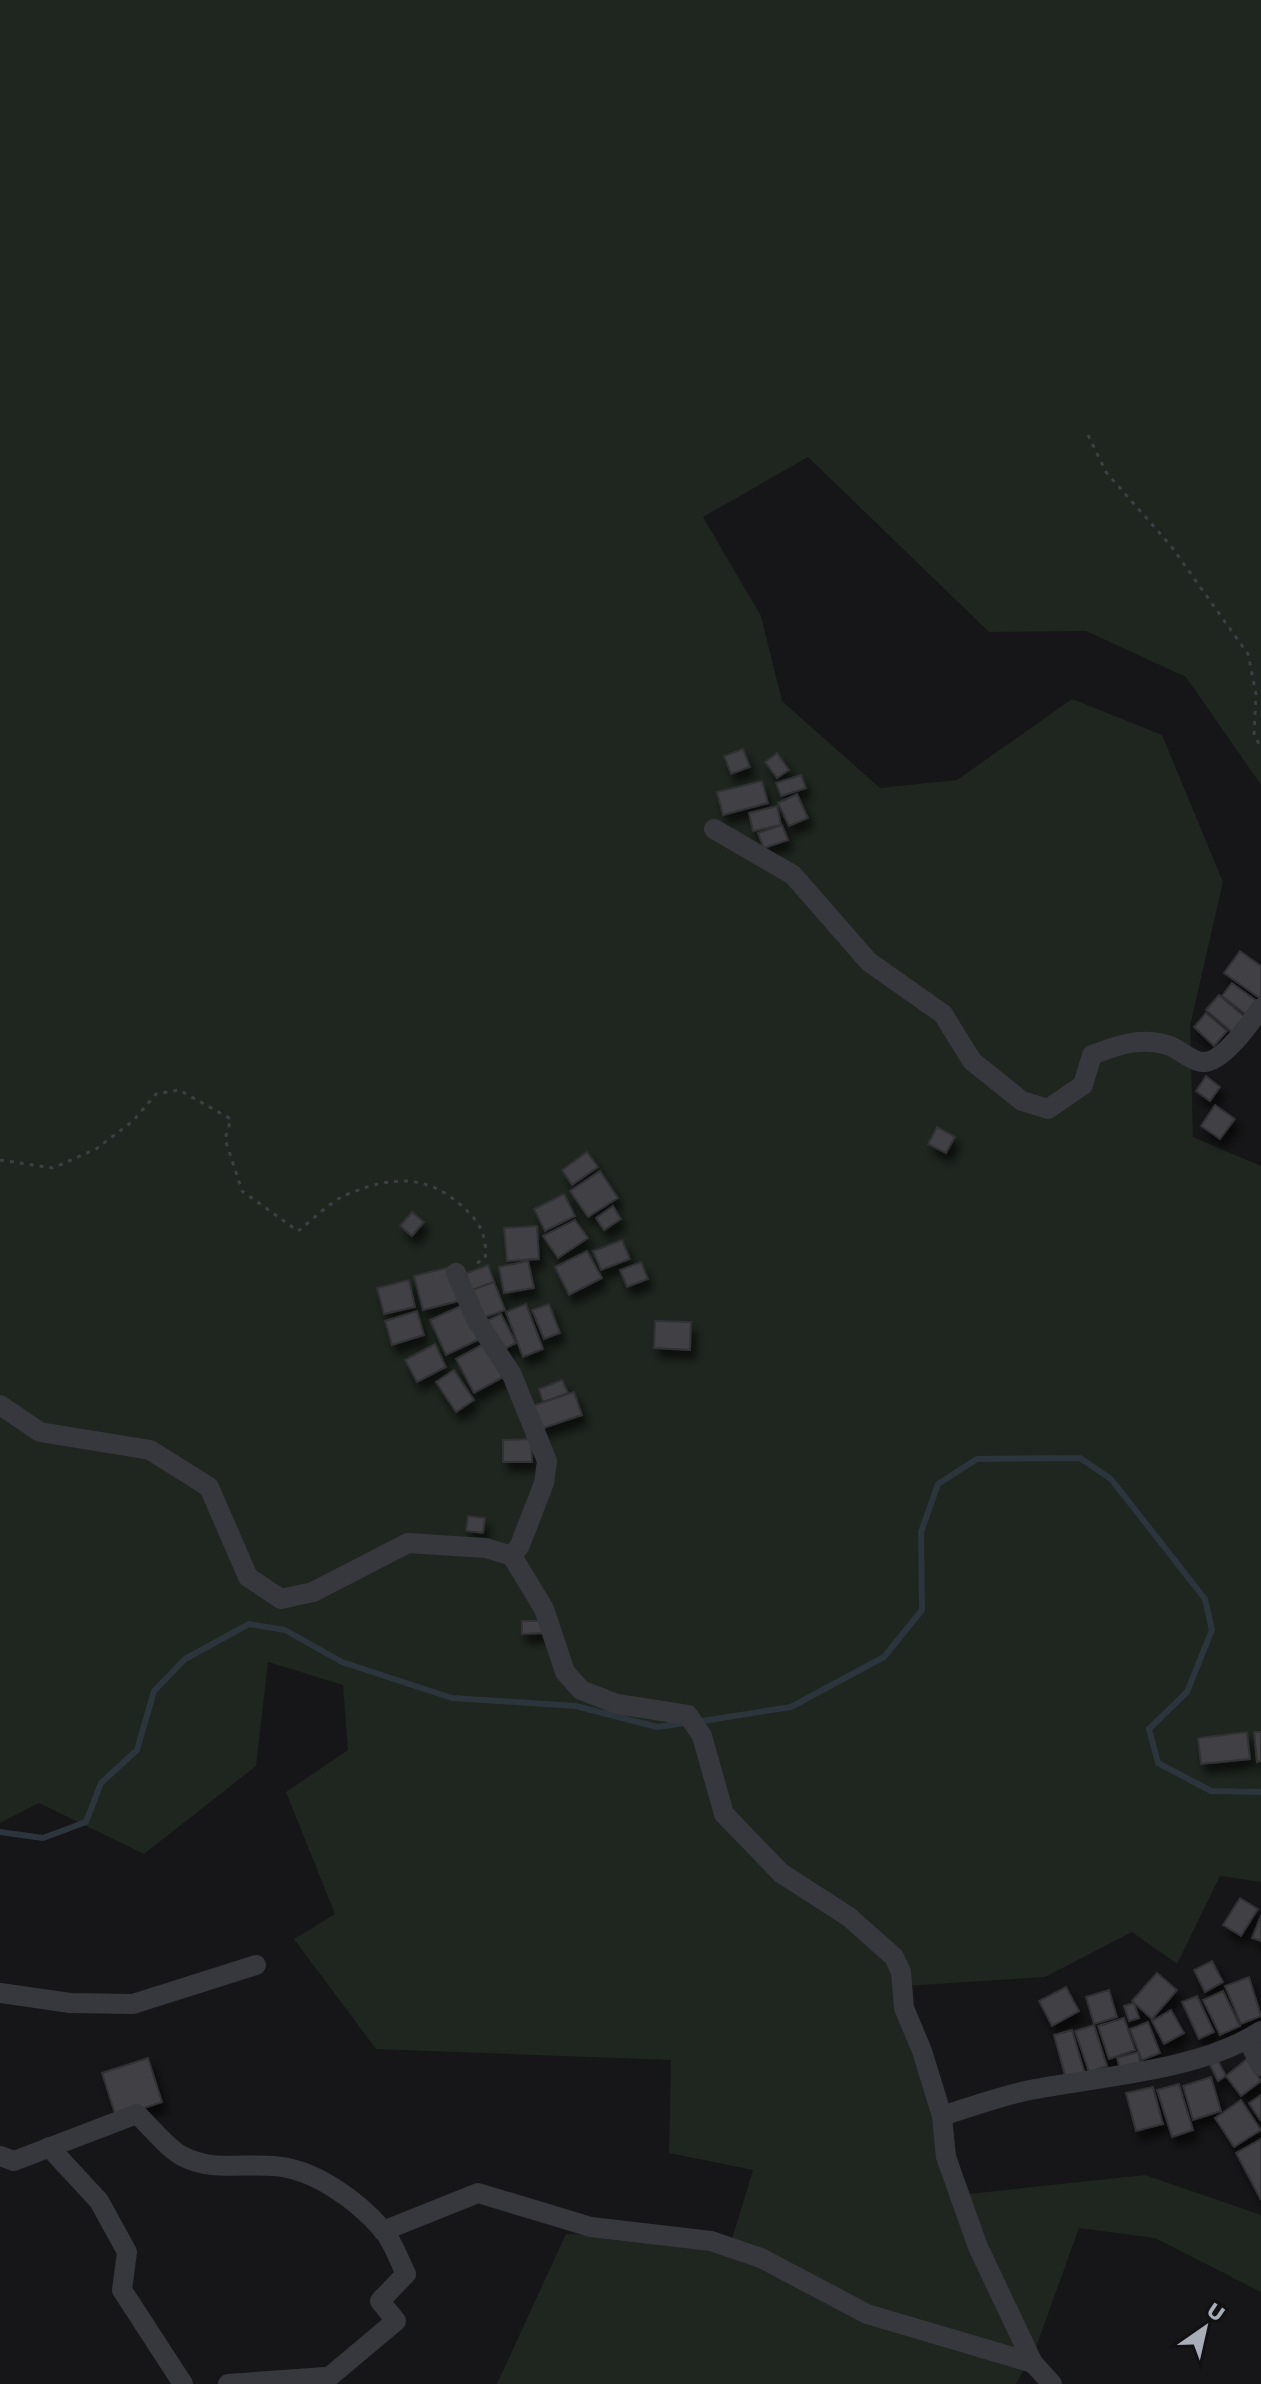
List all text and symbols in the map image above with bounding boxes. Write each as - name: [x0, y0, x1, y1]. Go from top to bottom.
- north arrow: [1165, 2288, 1245, 2368]
- text: U: [1202, 2297, 1229, 2327]

